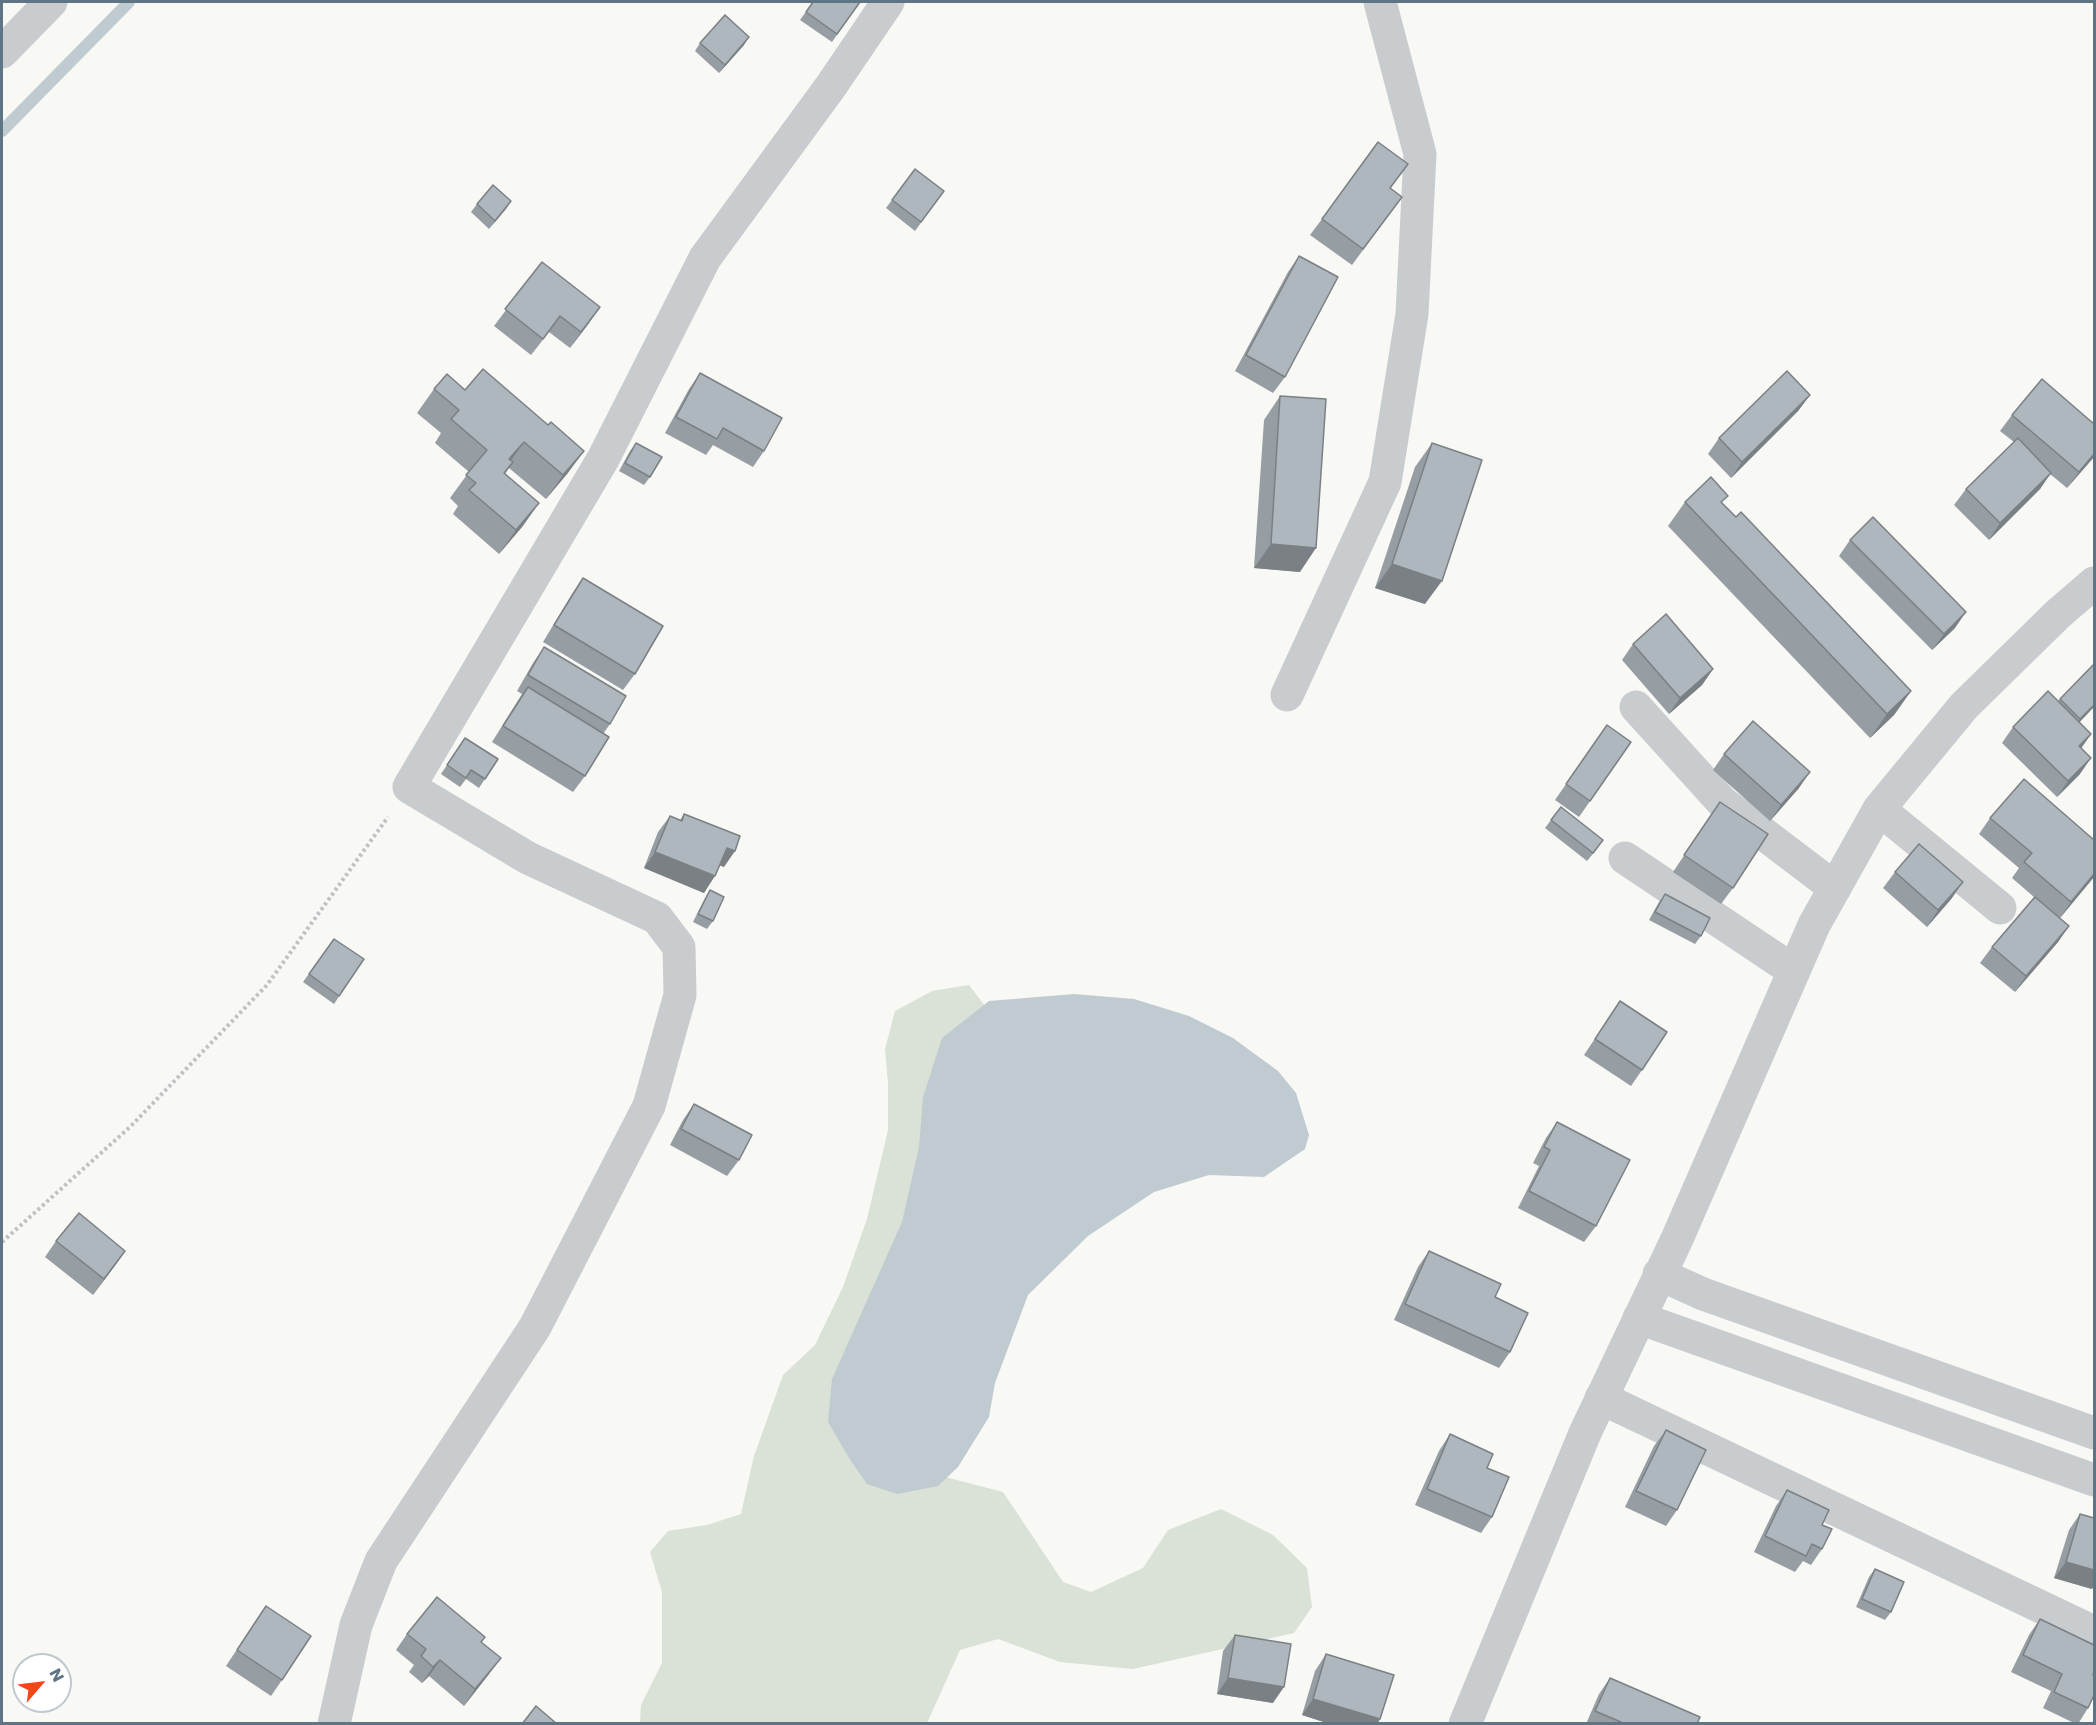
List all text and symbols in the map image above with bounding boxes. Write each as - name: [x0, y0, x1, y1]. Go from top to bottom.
- north arrow: [12, 1653, 72, 1713]
- text: N: [44, 1665, 70, 1686]

